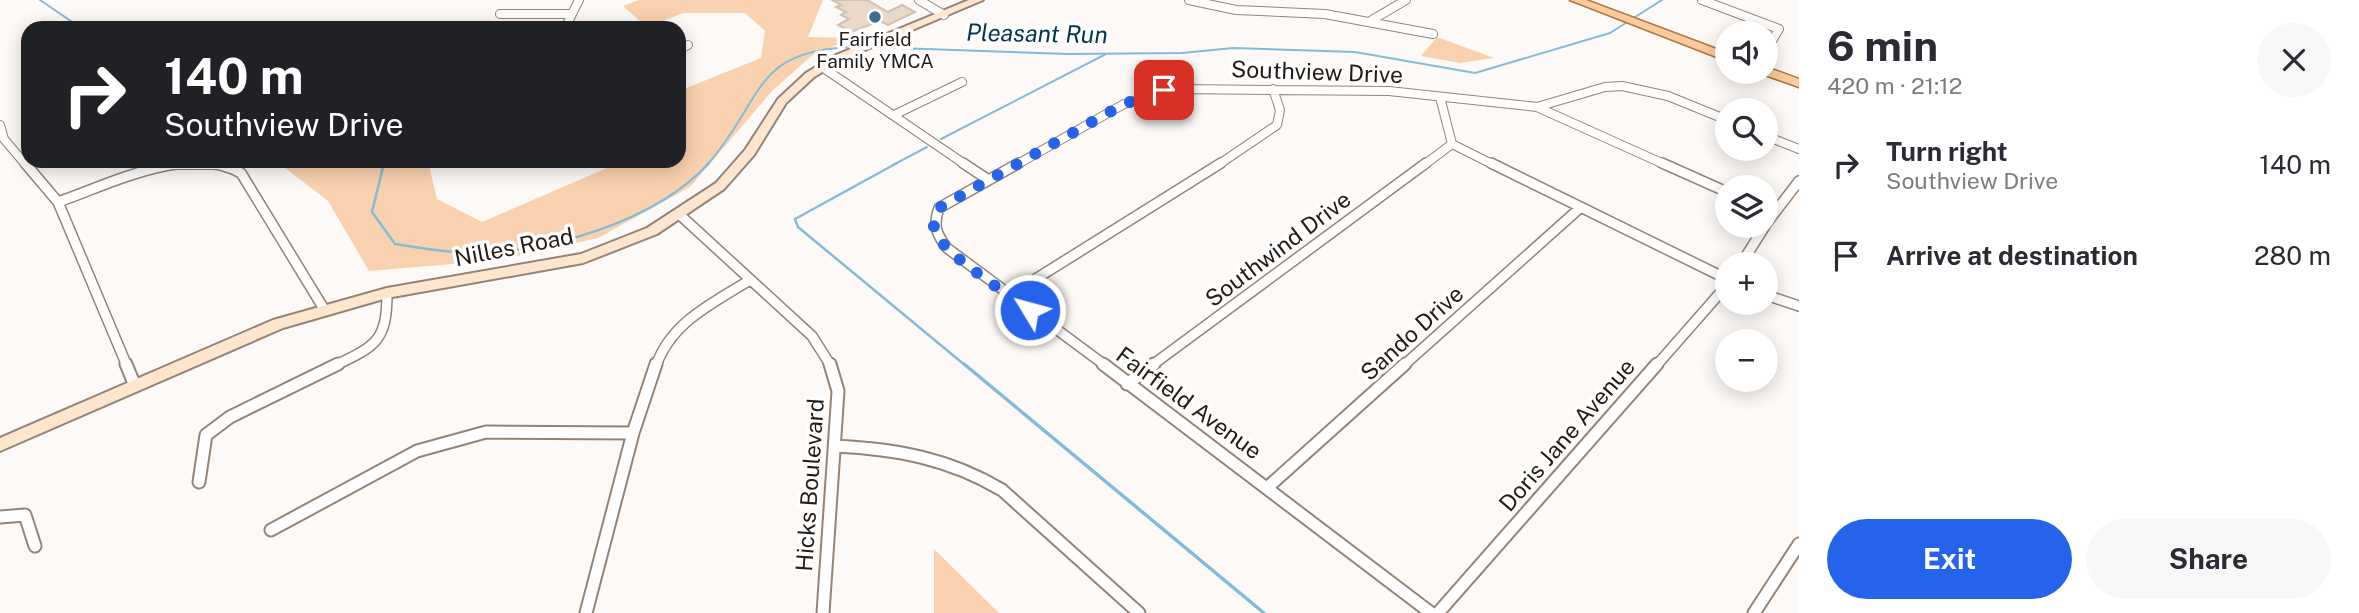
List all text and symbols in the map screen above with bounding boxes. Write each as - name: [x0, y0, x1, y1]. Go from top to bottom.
- marker: Fairfield Family YMCA: [867, 9, 883, 25]
- water label: Pleasant Run: [966, 18, 1108, 48]
- map controls: [1715, 21, 1778, 392]
- button: sound: [1715, 21, 1778, 84]
- text: 6 min: [1827, 21, 1938, 70]
- button: close: [2257, 23, 2331, 97]
- place label: Fairfield Family YMCA: [816, 28, 934, 72]
- text: 140 m: [164, 47, 304, 105]
- icon: right: [49, 49, 140, 140]
- street label: Southview Drive: [1230, 55, 1404, 88]
- pin: [1134, 60, 1194, 120]
- icon: arrive: [1145, 71, 1183, 109]
- text: 420 m · 21:12: [1827, 72, 1962, 99]
- button: search: [1715, 98, 1778, 161]
- text: Southview Drive: [164, 106, 404, 143]
- text: Turn right: [1886, 136, 2008, 167]
- icon: right: [1827, 146, 1865, 184]
- text: 140 m: [2259, 149, 2331, 180]
- text: Southview Drive: [1886, 167, 2058, 194]
- button: layers: [1715, 175, 1778, 238]
- street label: Southwind Drive: [1200, 185, 1356, 312]
- street label: Nilles Road: [452, 222, 576, 271]
- icon: arrive: [1827, 237, 1865, 275]
- text: Arrive at destination: [1886, 240, 2138, 271]
- text: 280 m: [2254, 240, 2331, 271]
- button: +: [1715, 252, 1778, 315]
- position arrow: [993, 273, 1067, 347]
- street label: Sando Drive: [1355, 280, 1468, 386]
- button: −: [1715, 329, 1778, 392]
- street label: Fairfield Avenue: [1111, 341, 1267, 464]
- street label: Doris Jane Avenue: [1493, 353, 1640, 516]
- street label: Hicks Boulevard: [790, 398, 829, 572]
- button: Exit: [1827, 519, 2072, 599]
- button: Share: [2086, 519, 2331, 599]

